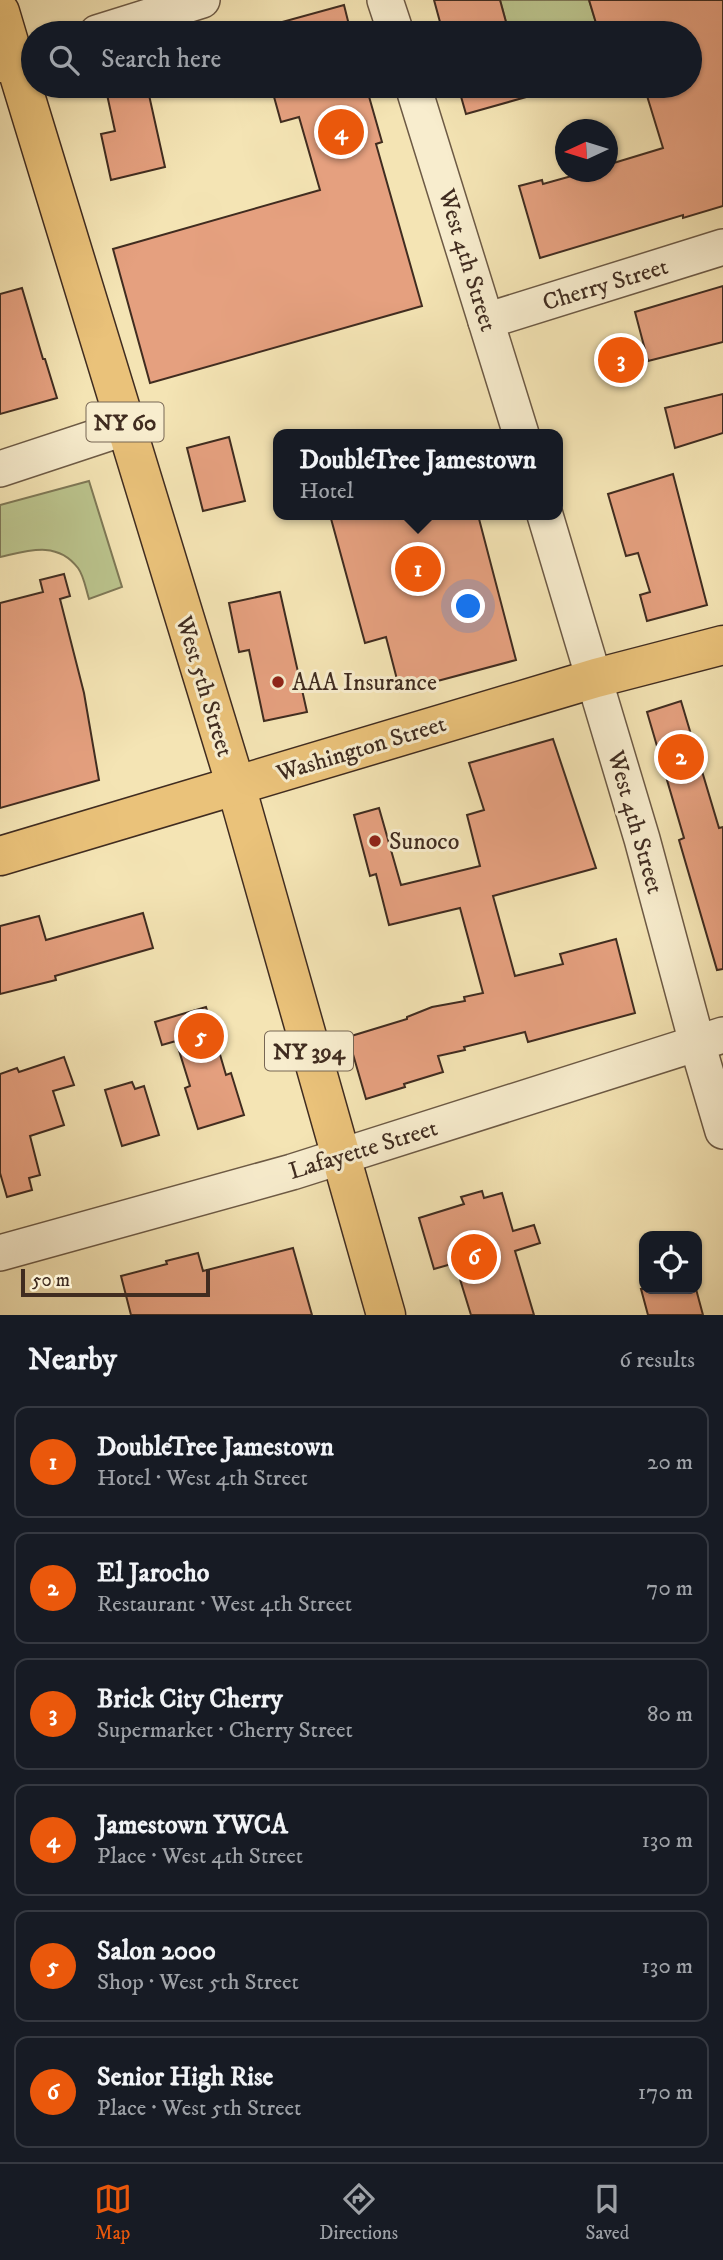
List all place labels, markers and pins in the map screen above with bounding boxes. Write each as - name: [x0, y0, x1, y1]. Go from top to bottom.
- pin: 4: [318, 106, 364, 158]
- pin: 3: [598, 334, 644, 386]
- pin: 1: [395, 543, 441, 595]
- place label: AAA Insurance: [292, 668, 437, 698]
- marker: AAA Insurance: [270, 674, 286, 690]
- pin: 2: [658, 731, 704, 783]
- place label: Sunoco: [389, 827, 459, 857]
- marker: Sunoco: [367, 833, 383, 849]
- pin: 5: [178, 1010, 224, 1062]
- pin: 6: [451, 1231, 497, 1283]

